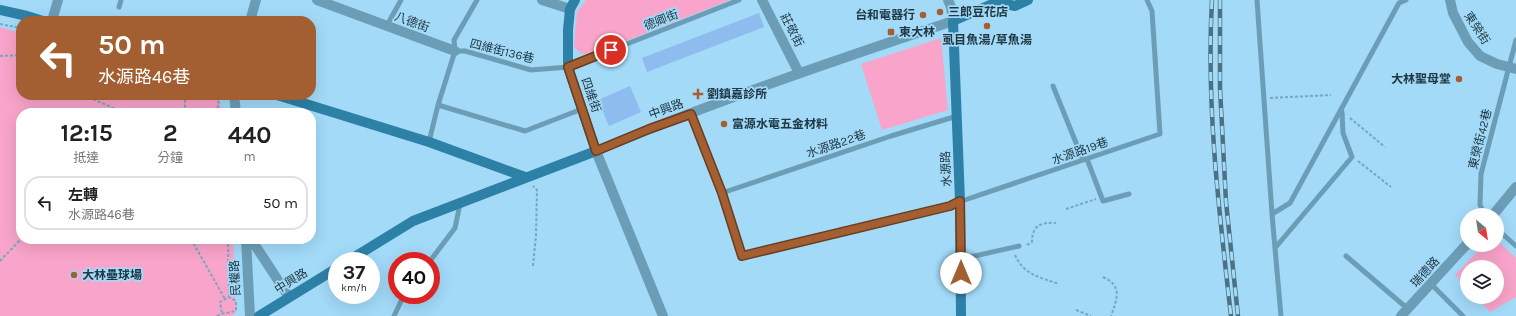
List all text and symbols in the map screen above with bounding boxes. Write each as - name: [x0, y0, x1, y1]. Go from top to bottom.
- place label: 三郎豆花店: [948, 5, 1008, 19]
- street label: 德卿街: [642, 7, 680, 33]
- marker: 三郎豆花店: [935, 7, 945, 17]
- place label: 台和電器行: [855, 8, 915, 22]
- street label: 八德街: [393, 9, 431, 35]
- street label: 東榮街: [1461, 9, 1493, 47]
- marker: 台和電器行: [918, 10, 928, 20]
- street label: 莊敬街: [778, 11, 806, 49]
- marker: 虱目魚湯/草魚湯: [982, 21, 992, 31]
- place label: 東大林: [899, 25, 935, 39]
- marker: 東大林: [886, 27, 896, 37]
- text: 50 m: [98, 28, 166, 61]
- icon: left: [32, 32, 84, 84]
- pin: [594, 33, 628, 67]
- place label: 虱目魚湯/草魚湯: [942, 33, 1032, 47]
- street label: 四維街136巷: [468, 36, 536, 66]
- icon: arrive: [600, 39, 622, 61]
- text: 水源路46巷: [98, 66, 190, 88]
- place label: 大林聖母堂: [1391, 72, 1451, 86]
- marker: 大林聖母堂: [1454, 74, 1464, 84]
- street label: 四維街: [579, 76, 603, 114]
- place label: 劉鎮嘉診所: [707, 87, 767, 101]
- marker: 劉鎮嘉診所: [692, 88, 704, 100]
- street label: 中興路: [647, 96, 685, 122]
- street label: 東榮街42巷: [1466, 107, 1494, 171]
- place label: 富源水電五金材料: [732, 117, 828, 131]
- text: 12:15: [61, 119, 113, 147]
- text: 2: [163, 119, 177, 147]
- marker: 富源水電五金材料: [719, 119, 729, 129]
- text: 440: [228, 121, 271, 149]
- street label: 水源路22巷: [804, 127, 868, 161]
- street label: 水源路19巷: [1050, 135, 1110, 167]
- text: m: [243, 149, 256, 164]
- text: 抵達: [74, 150, 100, 165]
- text: 分鐘: [157, 150, 183, 165]
- street label: 水源路: [938, 151, 954, 187]
- text: 左轉: [68, 186, 98, 204]
- icon: left: [34, 192, 56, 214]
- text: 50 m: [263, 194, 298, 212]
- text: 水源路46巷: [68, 207, 135, 222]
- north arrow: [1460, 208, 1504, 252]
- map controls: [1460, 208, 1504, 304]
- speed limit sign: 40: [388, 252, 440, 304]
- position arrow: [940, 252, 982, 294]
- street label: 瑞德路: [1408, 254, 1442, 290]
- street label: 民權路: [227, 260, 243, 296]
- button: layers: [1460, 260, 1504, 304]
- text: 37: [343, 261, 365, 284]
- street label: 中興路: [272, 266, 310, 296]
- place label: 大林壘球場: [82, 268, 142, 282]
- marker: 大林壘球場: [69, 270, 79, 280]
- text: km/h: [341, 282, 367, 294]

